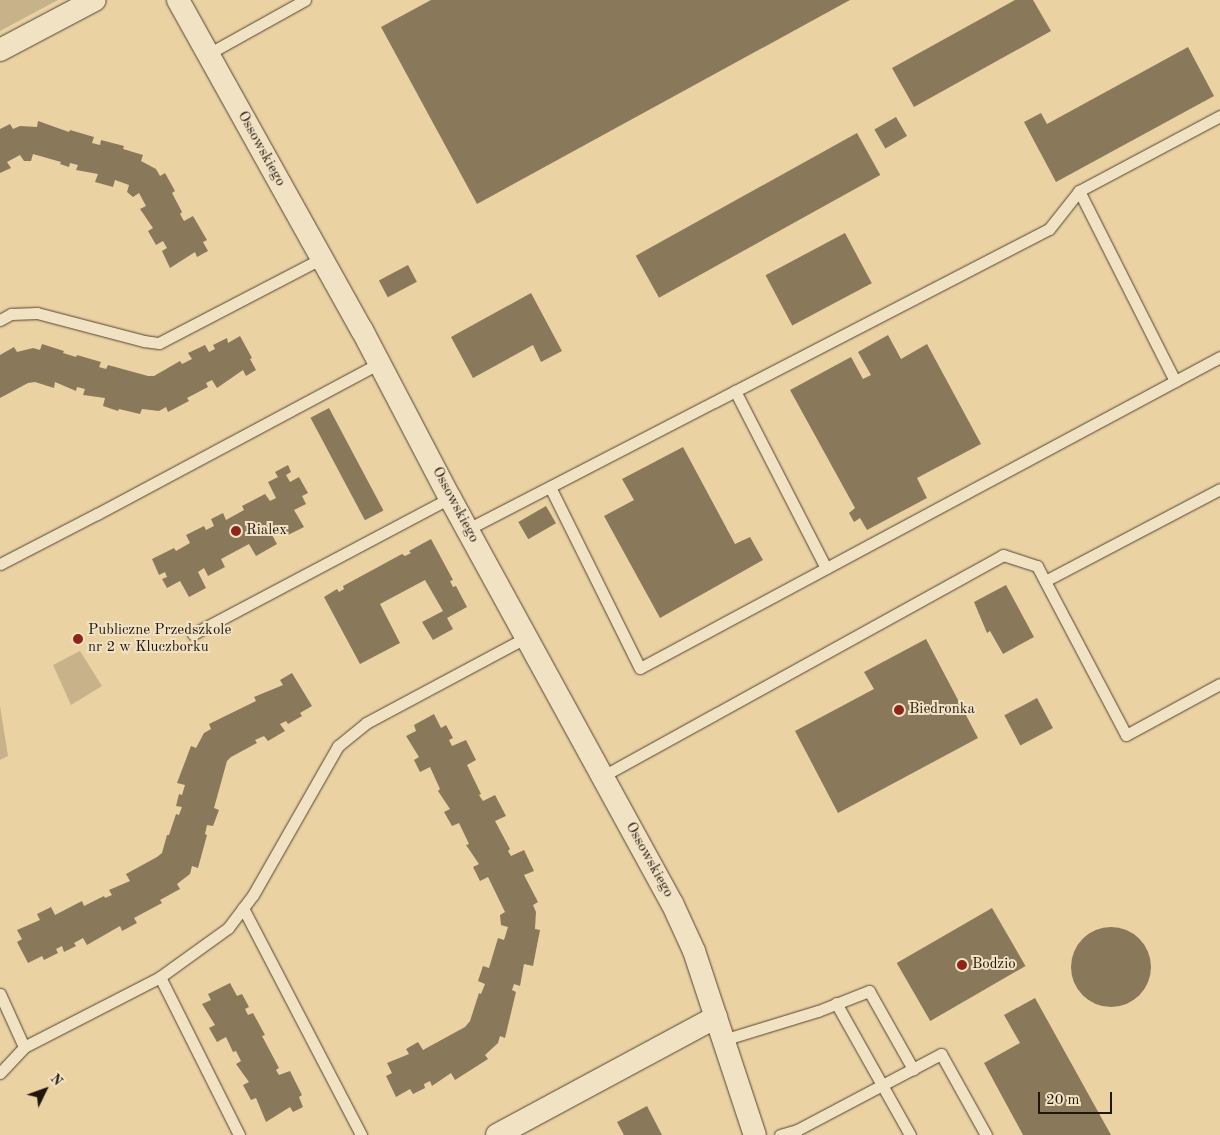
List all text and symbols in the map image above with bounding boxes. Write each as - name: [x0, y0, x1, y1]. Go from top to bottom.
- street label: Ossowskiego: [233, 108, 289, 190]
- street label: Ossowskiego: [428, 464, 482, 546]
- place label: Rialex: [246, 522, 287, 540]
- marker: Rialex: [230, 525, 242, 537]
- place label: Publiczne Przedszkole nr 2 w Kluczborku: [88, 621, 231, 656]
- marker: Publiczne Przedszkole nr 2 w Kluczborku: [72, 633, 84, 645]
- place label: Biedronka: [909, 701, 975, 719]
- marker: Biedronka: [893, 704, 905, 716]
- street label: Ossowskiego: [621, 819, 677, 901]
- place label: Bodzio: [972, 956, 1016, 974]
- marker: Bodzio: [956, 959, 968, 971]
- north arrow: [20, 1065, 70, 1115]
- text: N: [47, 1071, 65, 1089]
- scale bar: [1040, 1082, 1114, 1114]
- text: 20 m: [1046, 1093, 1080, 1108]

